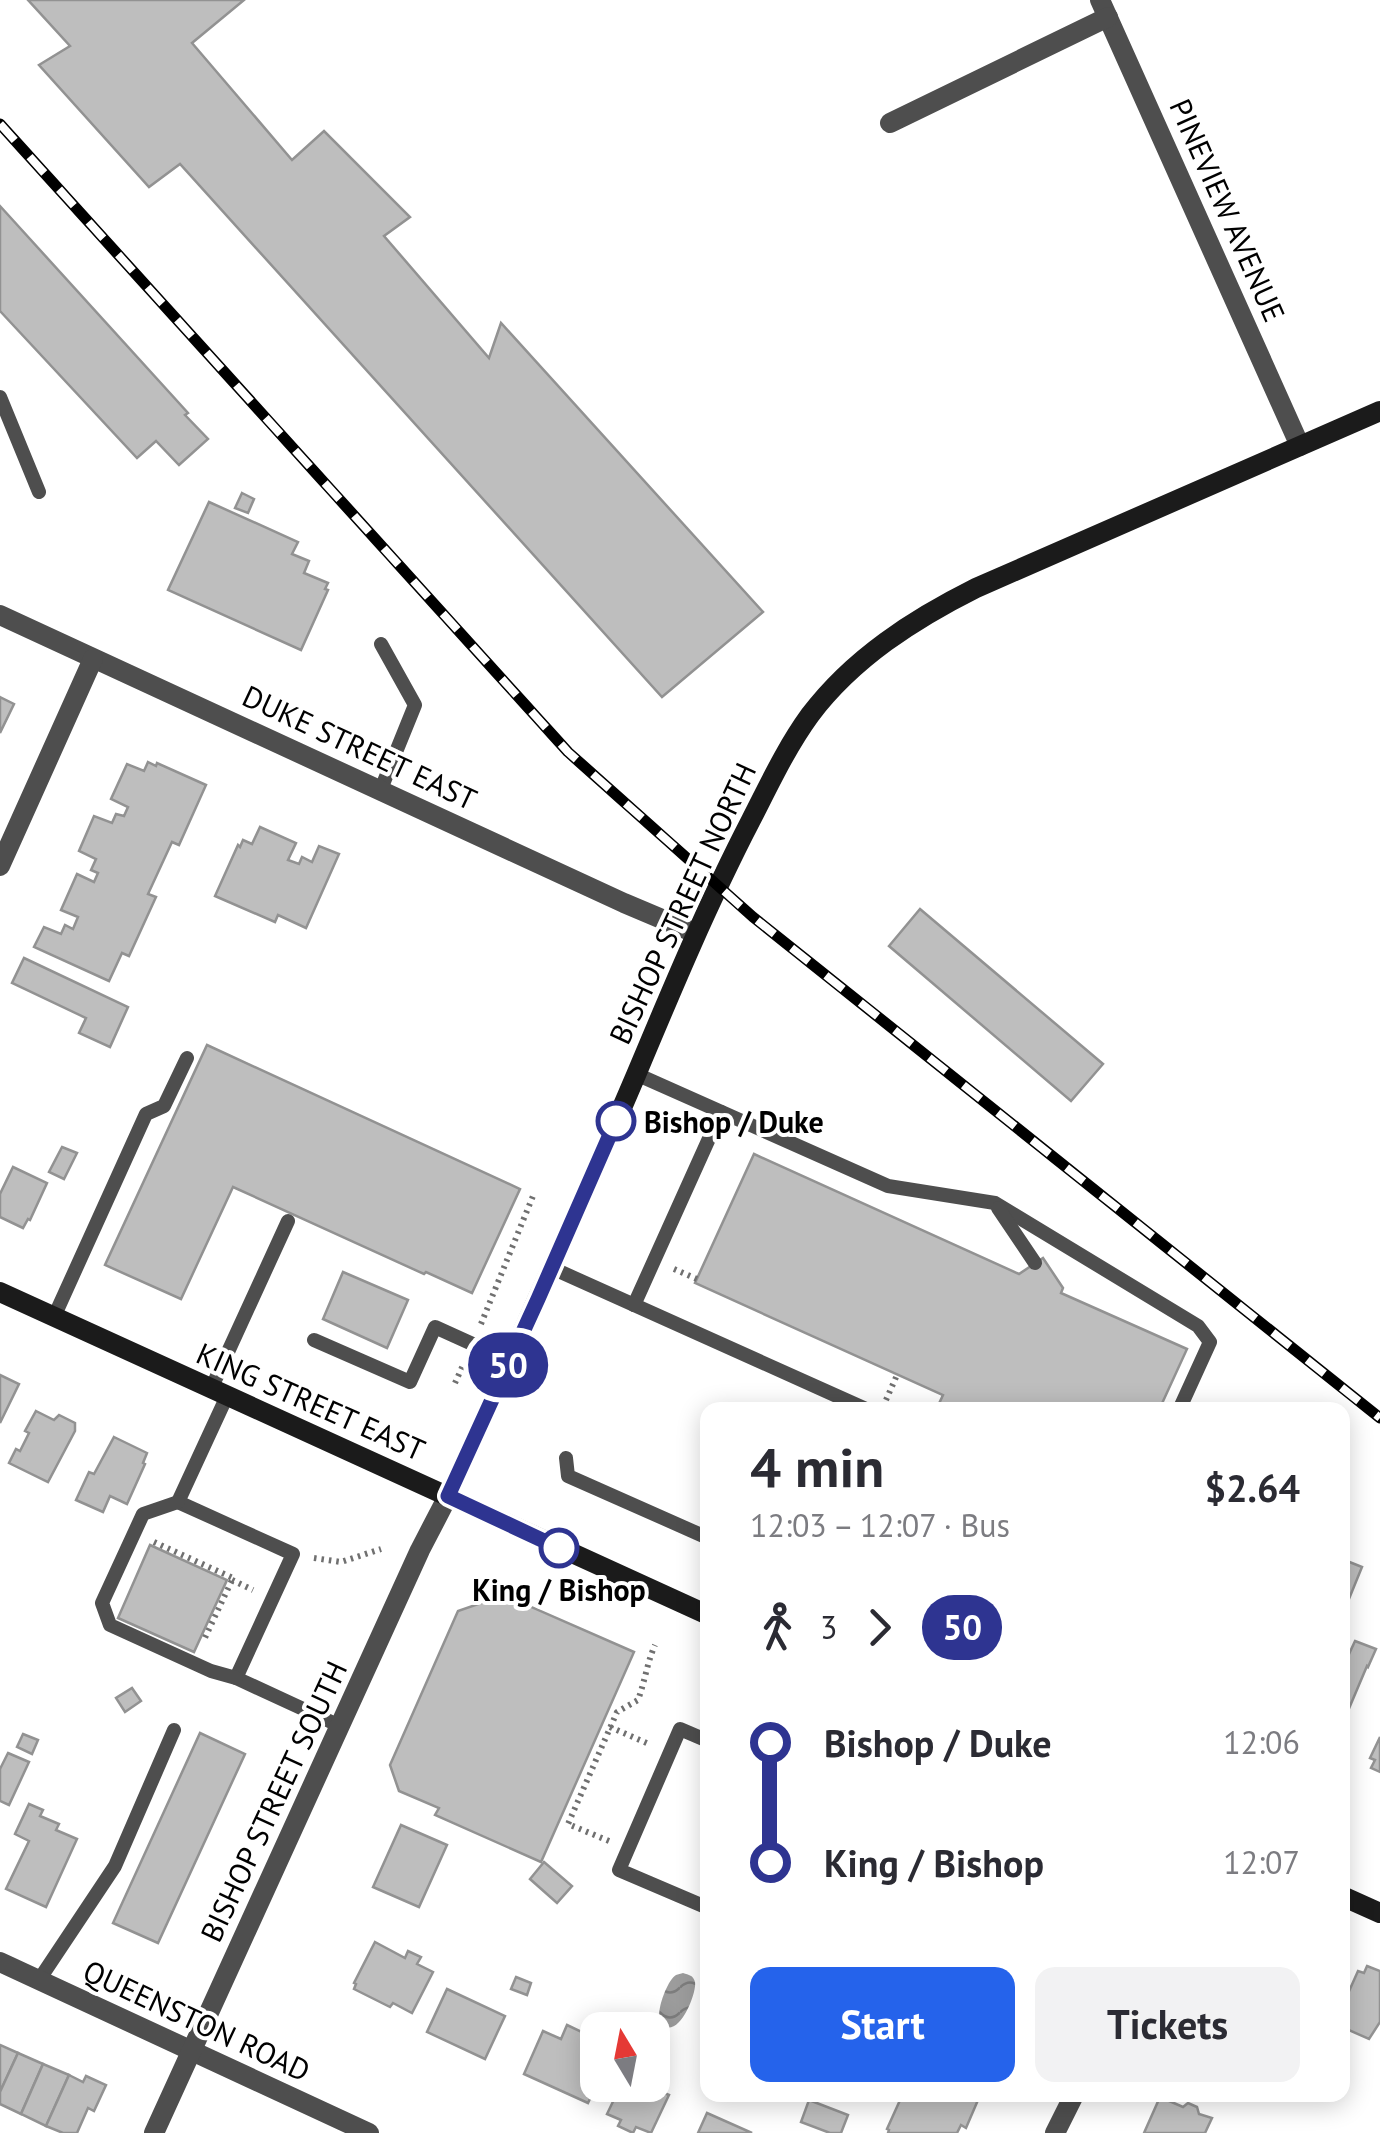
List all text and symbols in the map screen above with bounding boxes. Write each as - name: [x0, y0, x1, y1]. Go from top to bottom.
- street label: PINEVIEW AVENUE: [1161, 92, 1295, 328]
- street label: DUKE STREET EAST: [237, 676, 484, 818]
- street label: BISHOP STREET NORTH: [600, 756, 764, 1050]
- marker: Bishop / Duke: [597, 1102, 635, 1140]
- place label: Bishop / Duke: [644, 1102, 824, 1141]
- line badge: 50: [463, 1332, 553, 1398]
- street label: KING STREET EAST: [191, 1333, 432, 1469]
- text: 50: [488, 1342, 528, 1388]
- text: 4 min: [750, 1431, 884, 1502]
- text: $2.64: [1204, 1463, 1300, 1512]
- text: 12:03 – 12:07 · Bus: [750, 1504, 1010, 1546]
- marker: King / Bishop: [540, 1529, 578, 1567]
- place label: King / Bishop: [472, 1570, 646, 1609]
- icon: walk: [750, 1600, 805, 1655]
- icon: forward: [852, 1600, 907, 1655]
- text: 50: [942, 1604, 982, 1650]
- text: 3: [820, 1606, 837, 1648]
- street label: BISHOP STREET SOUTH: [191, 1654, 355, 1948]
- text: Bishop / Duke: [824, 1718, 1052, 1767]
- text: 12:06: [1223, 1721, 1300, 1763]
- text: King / Bishop: [824, 1838, 1044, 1887]
- text: 12:07: [1223, 1841, 1300, 1883]
- street label: QUEENSTON ROAD: [77, 1950, 317, 2090]
- button: Start: [750, 1967, 1015, 2082]
- button: Tickets: [1035, 1967, 1300, 2082]
- north arrow: [580, 2012, 670, 2102]
- map controls: [580, 2012, 670, 2102]

